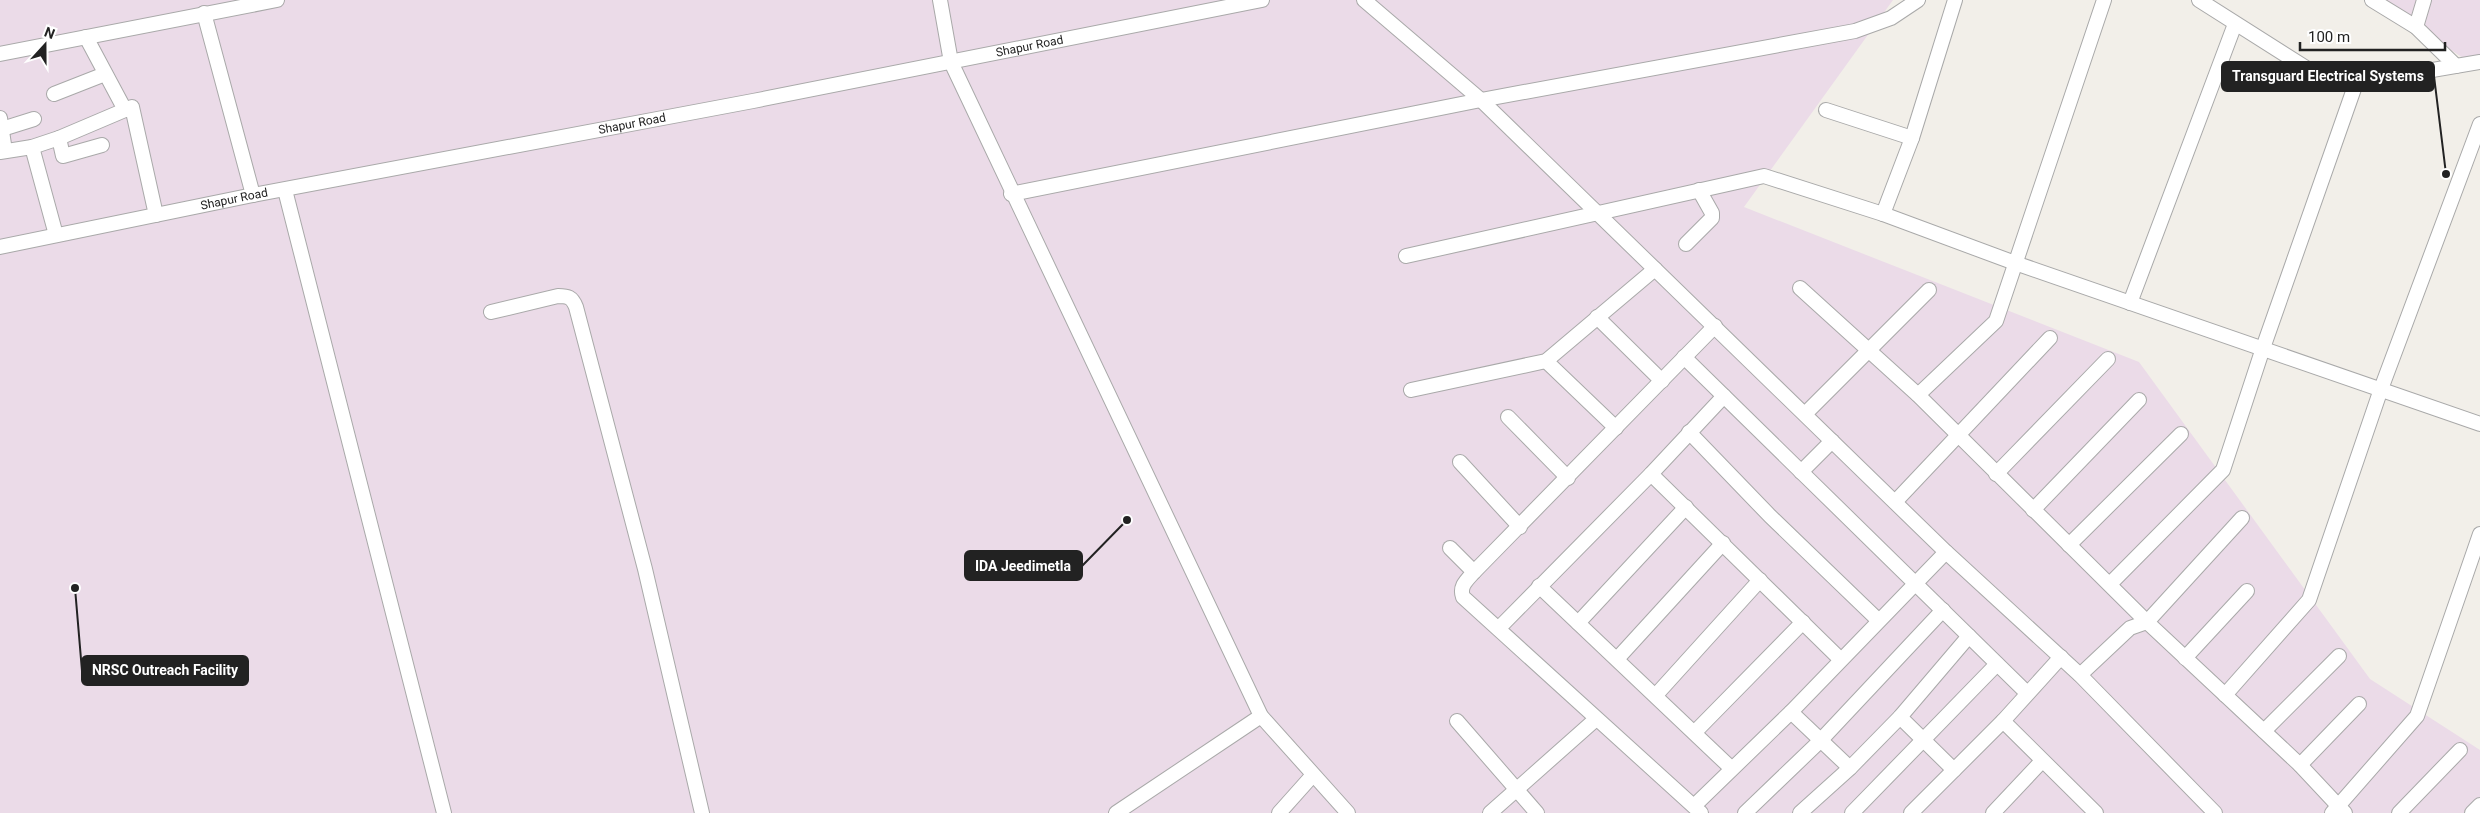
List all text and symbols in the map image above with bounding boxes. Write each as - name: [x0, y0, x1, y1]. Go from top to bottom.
- north arrow: [20, 20, 70, 70]
- scale bar: [2300, 20, 2445, 52]
- text: N: [42, 24, 57, 42]
- text: 100 m: [2308, 28, 2350, 46]
- street label: Shapur Road: [995, 33, 1064, 60]
- callout: Transguard Electrical Systems: [2222, 62, 2434, 91]
- text: Transguard Electrical Systems: [2232, 68, 2424, 84]
- street label: Shapur Road: [597, 111, 667, 137]
- street label: Shapur Road: [199, 185, 269, 213]
- callout: IDA Jeedimetla: [965, 551, 1082, 580]
- text: IDA Jeedimetla: [975, 558, 1072, 574]
- callout: NRSC Outreach Facility: [82, 656, 248, 685]
- text: NRSC Outreach Facility: [92, 662, 239, 678]

